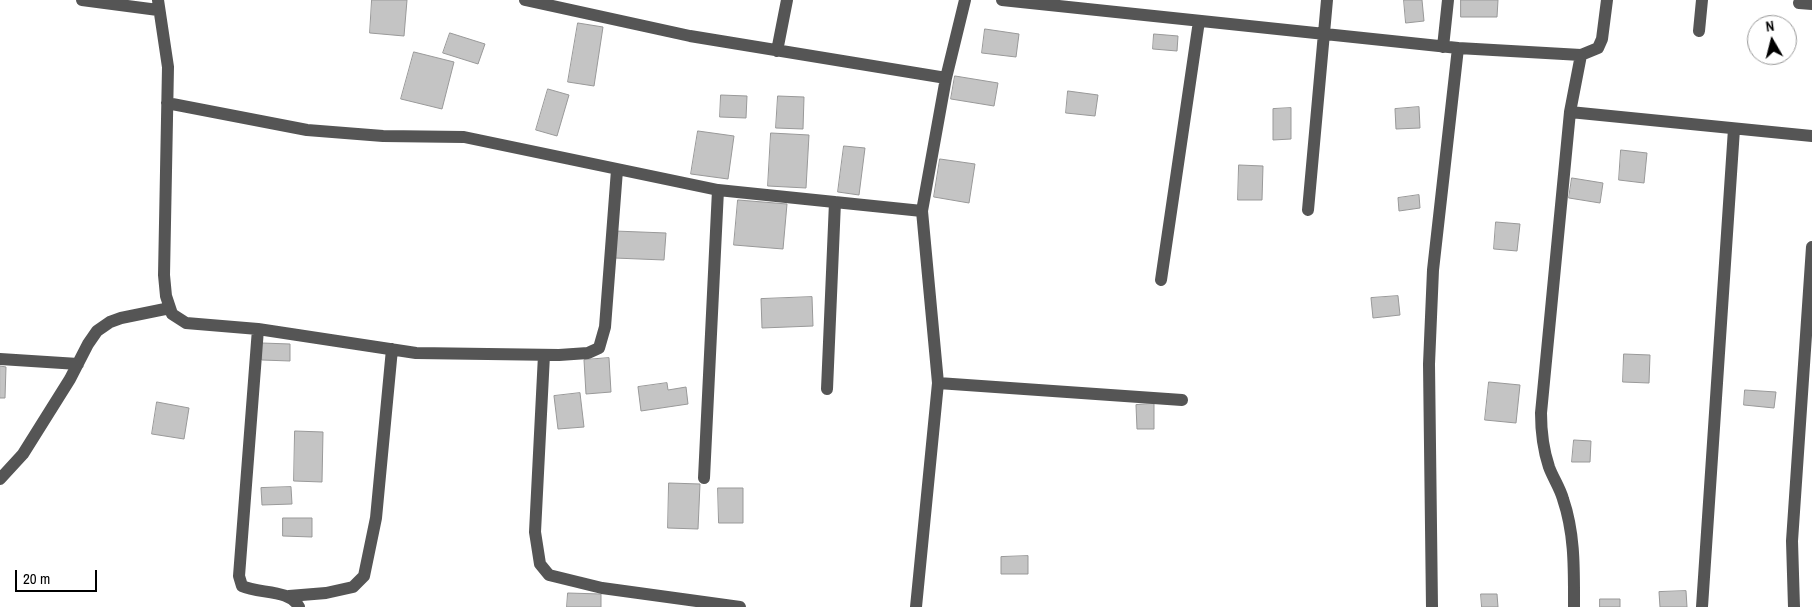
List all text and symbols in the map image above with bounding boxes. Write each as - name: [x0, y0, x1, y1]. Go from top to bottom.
- north arrow: [1747, 15, 1797, 65]
- text: N: [1765, 17, 1775, 36]
- scale bar: [18, 560, 100, 592]
- text: 20 m: [23, 568, 50, 589]

